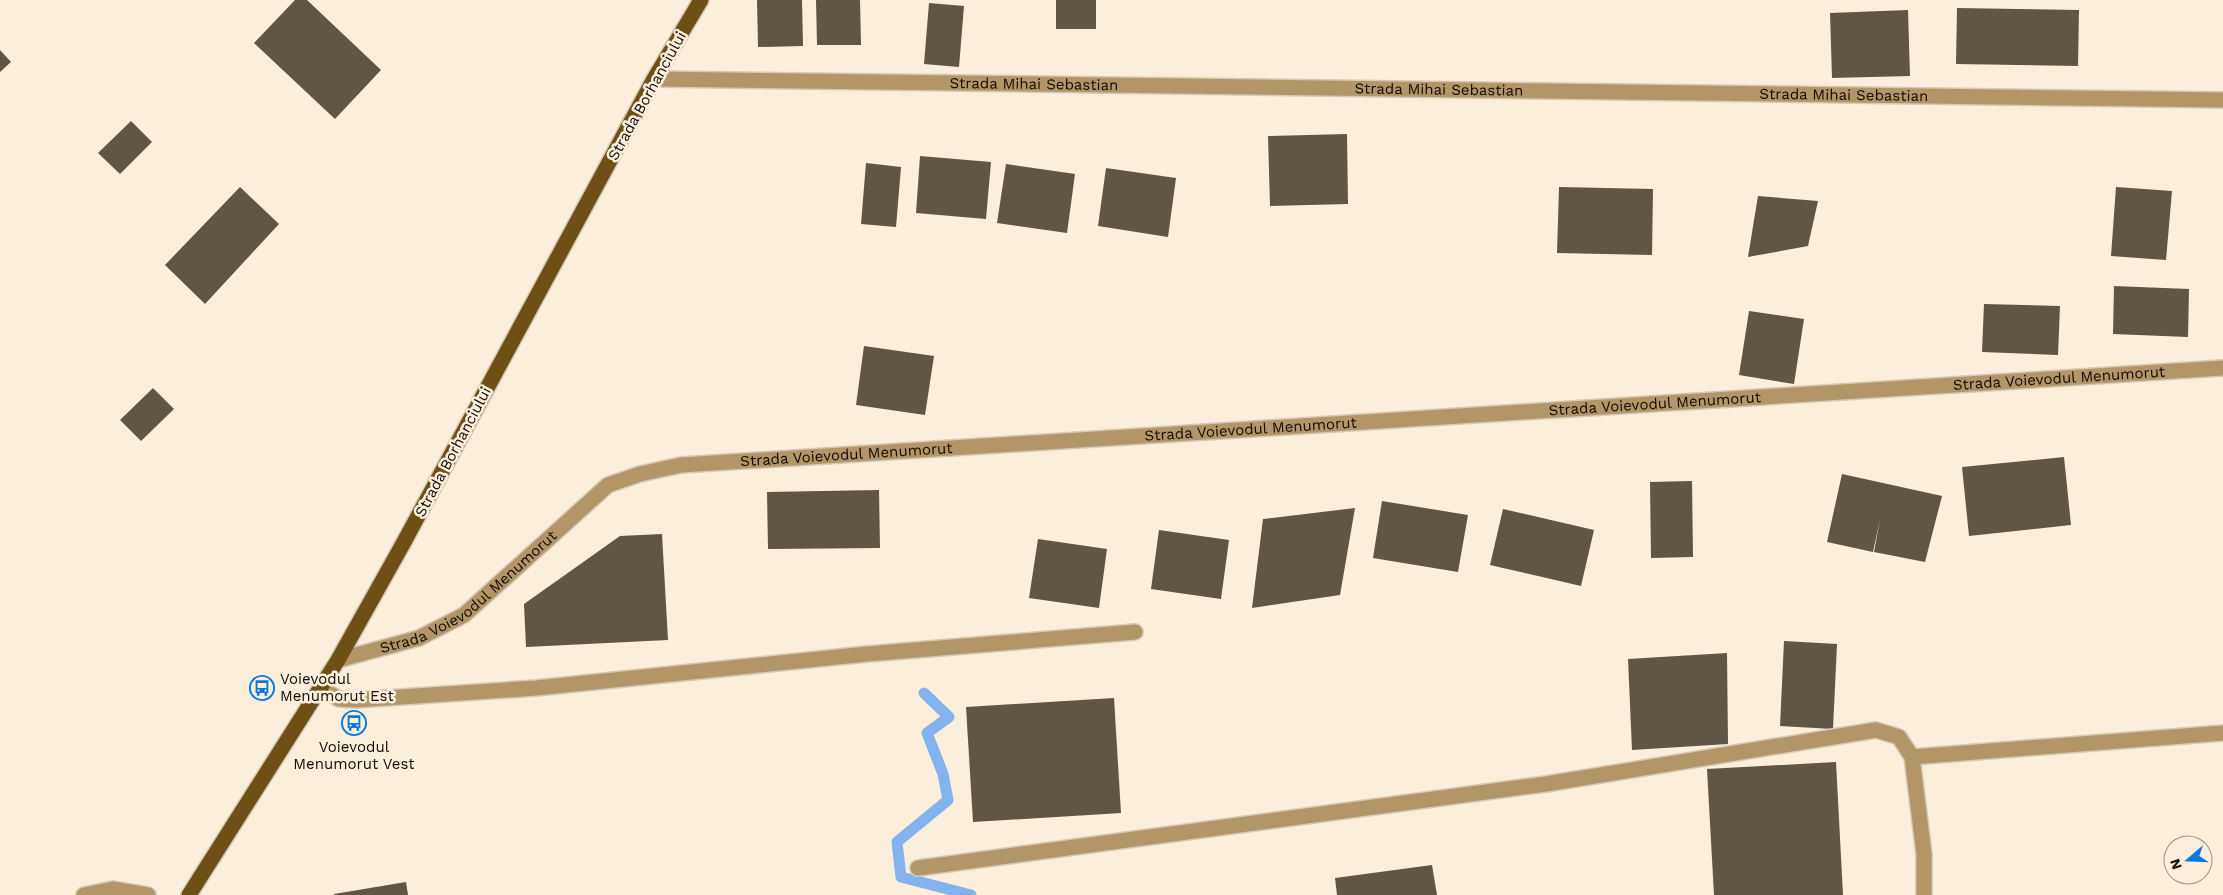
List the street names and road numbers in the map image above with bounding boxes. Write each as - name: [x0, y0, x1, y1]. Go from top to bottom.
- street label: Strada Borhanciului: [604, 28, 690, 164]
- street label: Strada Mihai Sebastian: [949, 74, 1119, 94]
- street label: Strada Mihai Sebastian: [1354, 79, 1524, 100]
- street label: Strada Mihai Sebastian: [1759, 85, 1928, 105]
- street label: Strada Voievodul Menumorut: [1952, 363, 2166, 394]
- street label: Strada Borhanciului: [411, 384, 495, 520]
- street label: Strada Voievodul Menumorut: [1548, 388, 1762, 419]
- street label: Strada Voievodul Menumorut: [1144, 413, 1358, 445]
- street label: Strada Voievodul Menumorut: [740, 439, 954, 470]
- street label: Strada Voievodul Menumorut: [378, 526, 561, 657]

